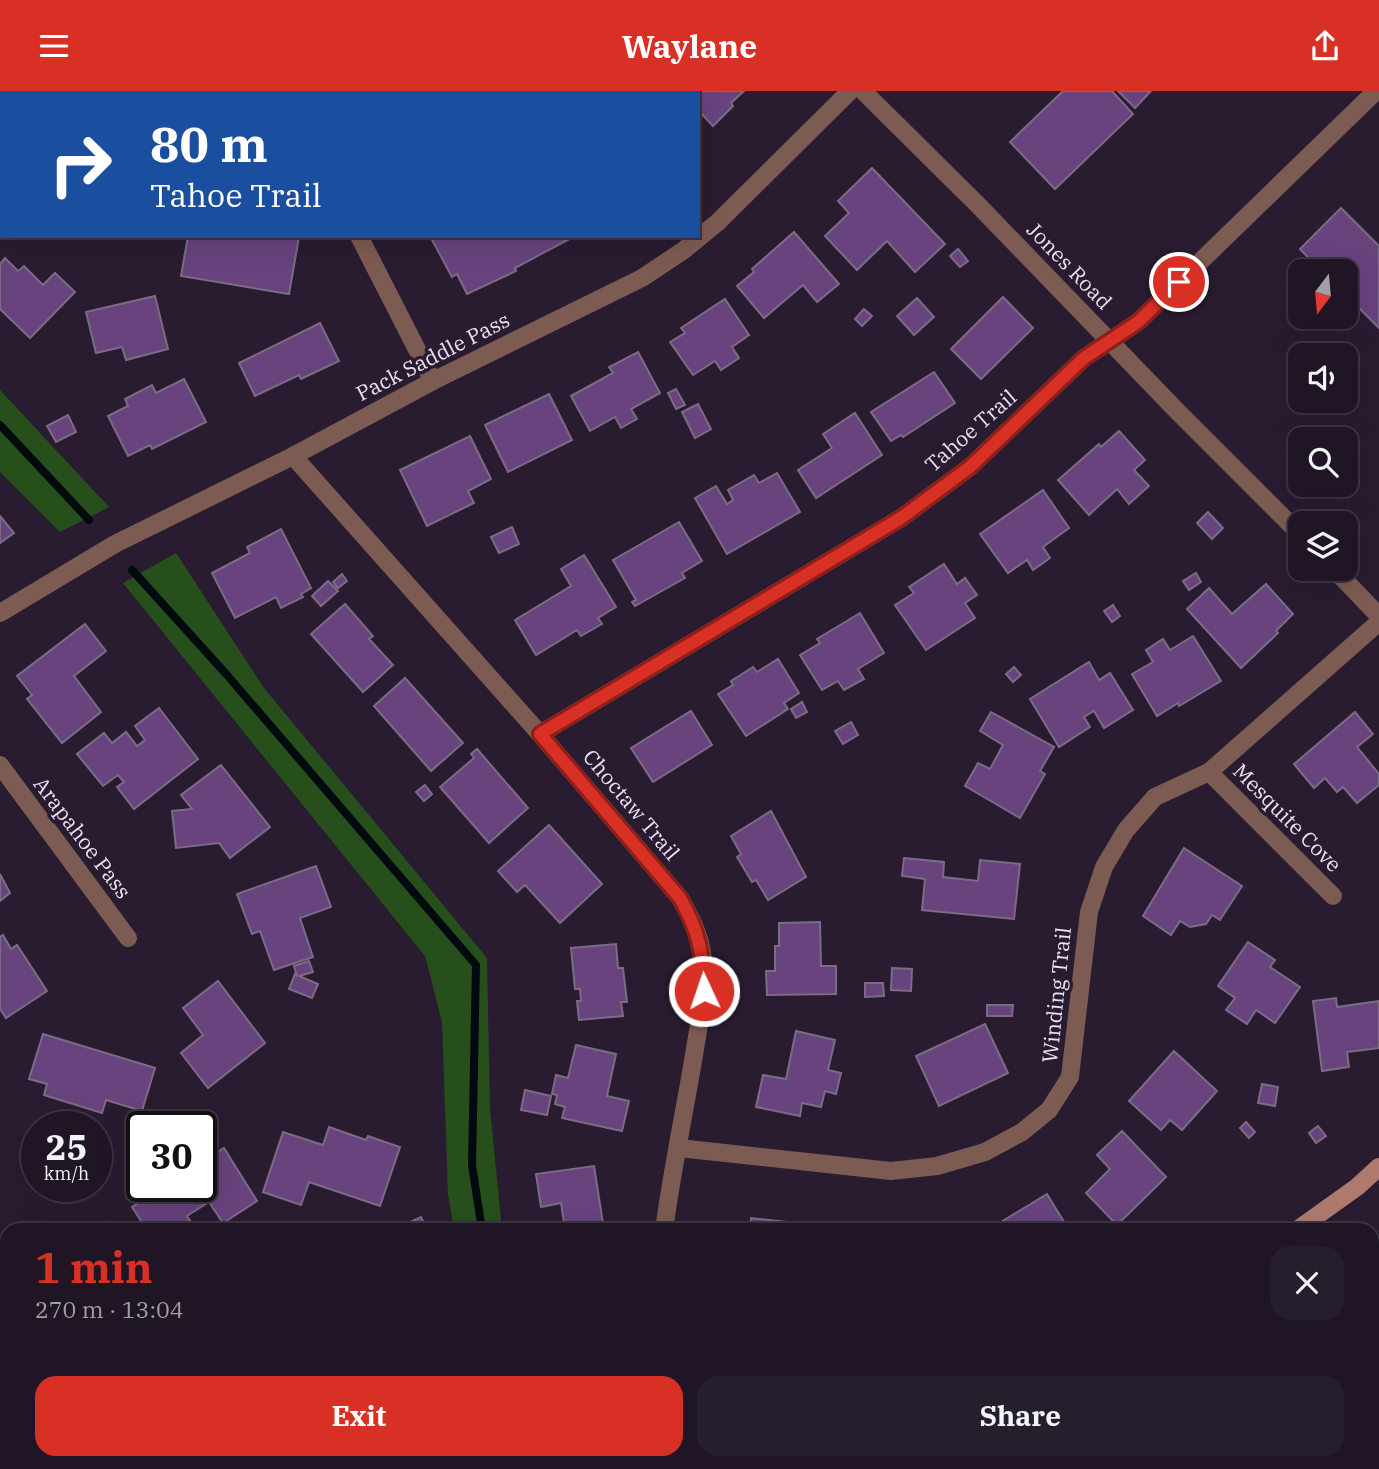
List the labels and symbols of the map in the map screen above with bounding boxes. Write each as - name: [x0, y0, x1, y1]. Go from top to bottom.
- street label: Jones Road: [1021, 216, 1119, 315]
- pin: [1149, 252, 1209, 312]
- north arrow: [1288, 259, 1358, 329]
- street label: Pack Saddle Pass: [351, 305, 514, 407]
- street label: Tahoe Trail: [919, 383, 1022, 478]
- street label: Choctaw Trail: [577, 743, 686, 866]
- street label: Mesquite Cove: [1227, 757, 1348, 878]
- street label: Arapahoe Pass: [28, 771, 138, 904]
- street label: Winding Trail: [1035, 926, 1077, 1064]
- position arrow: [667, 954, 741, 1028]
- speed limit sign: 30: [126, 1111, 217, 1202]

